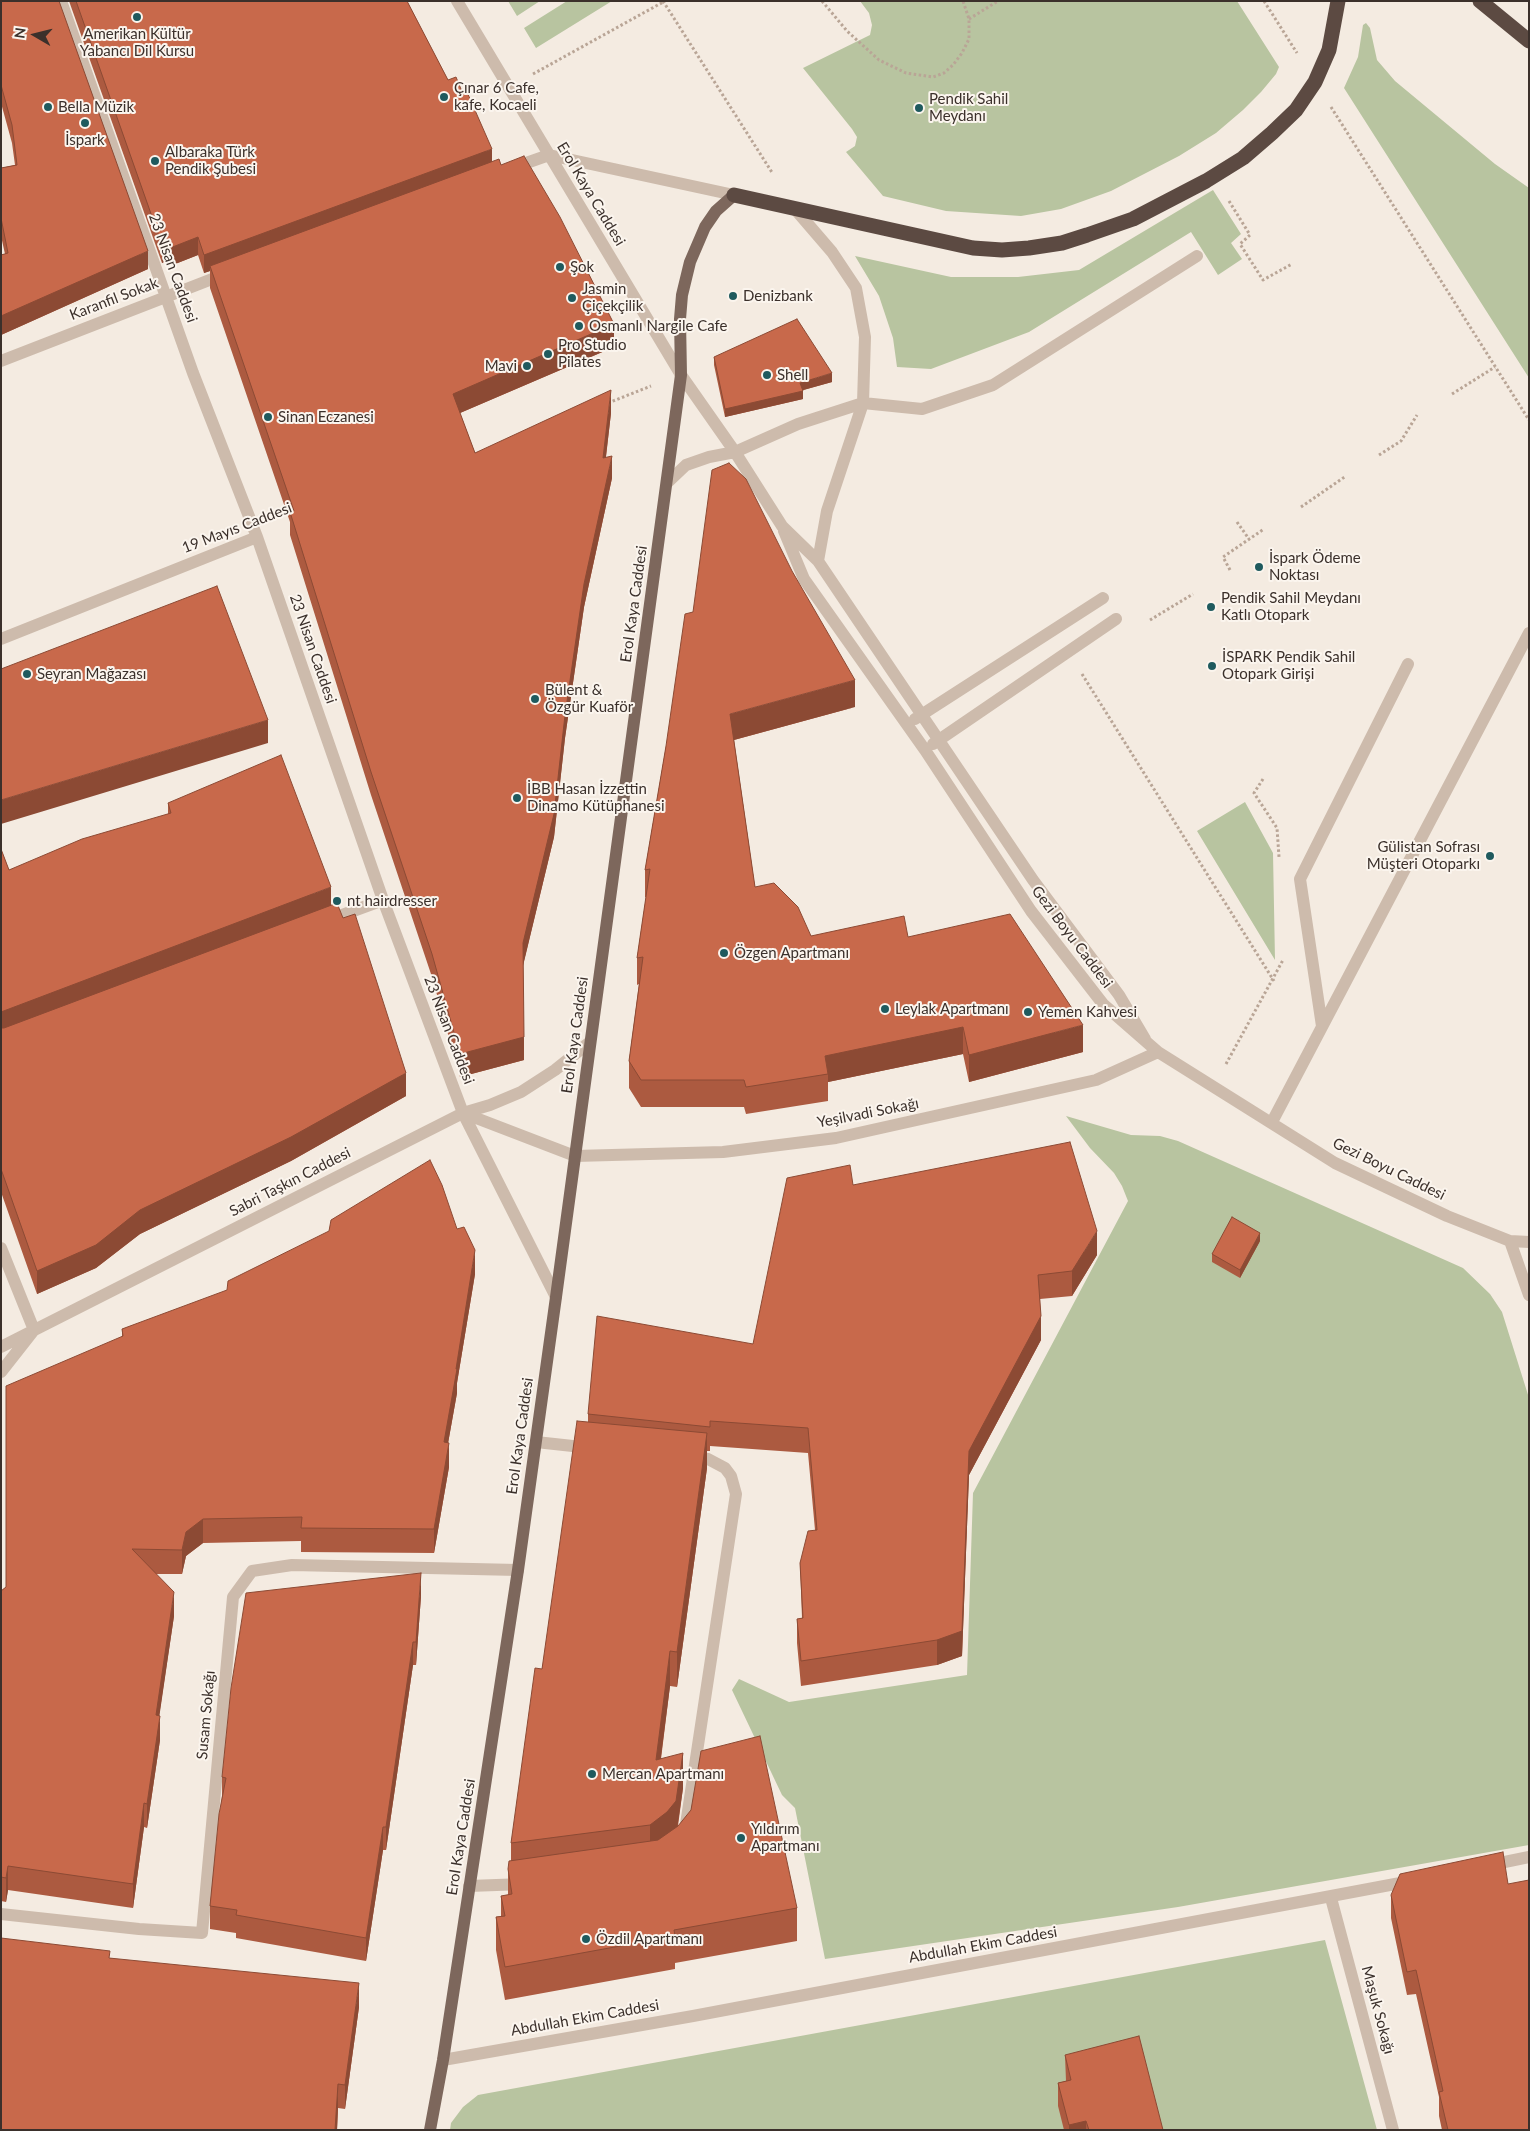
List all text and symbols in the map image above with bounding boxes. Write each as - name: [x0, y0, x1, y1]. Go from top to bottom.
- north arrow: [10, 10, 60, 60]
- marker: Amerikan Kültür Yabancı Dil Kursu: [131, 11, 143, 23]
- place label: Amerikan Kültür Yabancı Dil Kursu: [80, 25, 194, 60]
- text: N: [10, 26, 29, 39]
- place label: Çınar 6 Cafe, kafe, Kocaeli: [454, 79, 539, 114]
- place label: Pendik Sahil Meydanı: [929, 90, 1008, 125]
- marker: Çınar 6 Cafe, kafe, Kocaeli: [438, 91, 450, 103]
- place label: Bella Müzik: [58, 98, 134, 116]
- marker: Bella Müzik: [42, 101, 54, 113]
- marker: Pendik Sahil Meydanı: [913, 102, 925, 114]
- marker: İspark: [79, 117, 91, 129]
- place label: İspark: [65, 131, 105, 149]
- street label: Erol Kaya Caddesi: [553, 139, 629, 249]
- place label: Albaraka Türk Pendik Şubesi: [165, 143, 256, 178]
- marker: Albaraka Türk Pendik Şubesi: [149, 155, 161, 167]
- street label: 23 Nisan Caddesi: [145, 211, 201, 325]
- place label: Şok: [570, 258, 594, 276]
- marker: Şok: [554, 261, 566, 273]
- street label: Karanfil Sokak: [67, 274, 161, 324]
- place label: Jasmin Çiçekçilik: [582, 280, 643, 315]
- place label: Denizbank: [743, 287, 813, 305]
- marker: Denizbank: [727, 290, 739, 302]
- marker: Jasmin Çiçekçilik: [566, 292, 578, 304]
- place label: Osmanlı Nargile Cafe: [589, 317, 727, 335]
- marker: Osmanlı Nargile Cafe: [573, 320, 585, 332]
- place label: Pro Studio Pilates: [558, 336, 626, 371]
- marker: Pro Studio Pilates: [542, 348, 554, 360]
- place label: Mavi: [485, 357, 517, 375]
- marker: Mavi: [521, 360, 533, 372]
- place label: Shell: [777, 366, 808, 384]
- marker: Shell: [761, 369, 773, 381]
- place label: Sinan Eczanesi: [278, 408, 374, 426]
- marker: Sinan Eczanesi: [262, 411, 274, 423]
- street label: 19 Mayıs Caddesi: [180, 499, 294, 557]
- street label: Erol Kaya Caddesi: [617, 544, 651, 664]
- place label: İspark Ödeme Noktası: [1269, 549, 1361, 584]
- marker: İspark Ödeme Noktası: [1253, 561, 1265, 573]
- place label: Pendik Sahil Meydanı Katlı Otopark: [1221, 589, 1361, 624]
- street label: 23 Nisan Caddesi: [286, 592, 340, 706]
- marker: Pendik Sahil Meydanı Katlı Otopark: [1205, 601, 1217, 613]
- place label: İSPARK Pendik Sahil Otopark Girişi: [1222, 648, 1355, 683]
- marker: İSPARK Pendik Sahil Otopark Girişi: [1206, 660, 1218, 672]
- place label: Seyran Mağazası: [37, 665, 146, 683]
- marker: Seyran Mağazası: [21, 668, 33, 680]
- place label: Bülent & Özgür Kuaför: [545, 681, 633, 716]
- marker: Bülent & Özgür Kuaför: [529, 693, 541, 705]
- place label: İBB Hasan İzzettin Dinamo Kütüphanesi: [527, 780, 665, 815]
- marker: İBB Hasan İzzettin Dinamo Kütüphanesi: [511, 792, 523, 804]
- place label: Gülistan Sofrası Müşteri Otoparkı: [1367, 838, 1480, 873]
- marker: Gülistan Sofrası Müşteri Otoparkı: [1484, 850, 1496, 862]
- street label: Gezi Boyu Caddesi: [1028, 882, 1116, 992]
- place label: nt hairdresser: [347, 892, 437, 910]
- marker: nt hairdresser: [331, 895, 343, 907]
- place label: Özgen Apartmanı: [734, 944, 849, 962]
- marker: Özgen Apartmanı: [718, 947, 730, 959]
- street label: 23 Nisan Caddesi: [420, 973, 478, 1087]
- street label: Erol Kaya Caddesi: [558, 975, 592, 1095]
- place label: Leylak Apartmanı: [895, 1000, 1009, 1018]
- marker: Leylak Apartmanı: [879, 1003, 891, 1015]
- place label: Yemen Kahvesi: [1038, 1003, 1137, 1021]
- marker: Yemen Kahvesi: [1022, 1006, 1034, 1018]
- street label: Yeşilvadi Sokağı: [816, 1094, 920, 1132]
- street label: Gezi Boyu Caddesi: [1330, 1134, 1448, 1204]
- street label: Sabri Taşkın Caddesi: [226, 1144, 354, 1220]
- street label: Erol Kaya Caddesi: [503, 1376, 537, 1496]
- street label: Susam Sokağı: [193, 1670, 219, 1760]
- place label: Mercan Apartmanı: [602, 1765, 724, 1783]
- marker: Mercan Apartmanı: [586, 1768, 598, 1780]
- street label: Erol Kaya Caddesi: [443, 1777, 479, 1897]
- place label: Yıldırım Apartmanı: [751, 1820, 820, 1855]
- marker: Yıldırım Apartmanı: [735, 1832, 747, 1844]
- street label: Abdullah Ekim Caddesi: [907, 1923, 1059, 1967]
- place label: Özdil Apartmanı: [596, 1930, 702, 1948]
- marker: Özdil Apartmanı: [580, 1933, 592, 1945]
- street label: Maşuk Sokağı: [1358, 1964, 1398, 2056]
- street label: Abdullah Ekim Caddesi: [509, 1996, 661, 2040]

